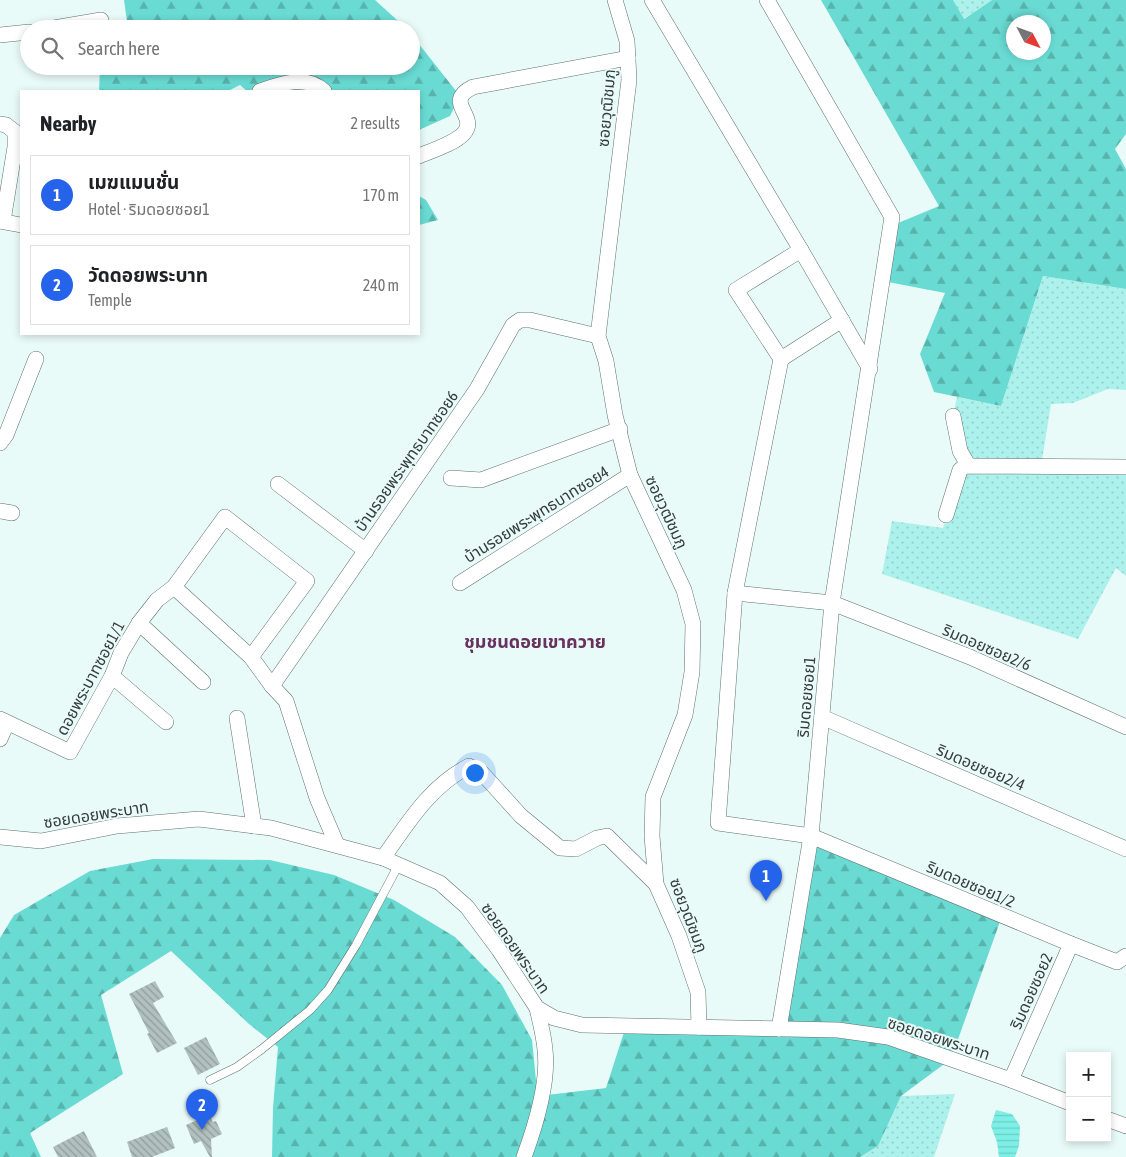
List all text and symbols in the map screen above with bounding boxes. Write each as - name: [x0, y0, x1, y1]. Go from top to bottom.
- north arrow: [1006, 15, 1051, 60]
- search box: [20, 20, 420, 75]
- icon: search: [38, 34, 66, 62]
- text: Search here: [78, 37, 160, 59]
- street label: ซอยวุฒิชมภู: [594, 68, 619, 148]
- text: Nearby: [40, 111, 96, 135]
- text: 2 results: [350, 114, 400, 132]
- text: เมฆแมนชั่น: [88, 171, 179, 193]
- text: 1: [53, 186, 61, 204]
- text: 170 m: [363, 186, 399, 204]
- text: Hotel · ริมดอยซอย1: [88, 200, 210, 218]
- text: วัดดอยพระบาท: [88, 264, 208, 286]
- text: 2: [53, 276, 61, 294]
- text: 240 m: [363, 276, 399, 294]
- text: Temple: [88, 291, 132, 309]
- street label: บ้านรอยพระพุทธบาทซอย6: [351, 387, 462, 535]
- street label: บ้านรอยพระพุทธบาทซอย4: [460, 462, 612, 567]
- street label: ซอยวุฒิชมภู: [641, 473, 692, 552]
- street label: ดอยพระบาทซอย1/1: [52, 618, 128, 738]
- street label: ริมดอยซอย2/6: [940, 620, 1034, 674]
- district label: ชุมชนดอยเขาควาย: [464, 631, 606, 653]
- street label: ริมดอยซอย1: [793, 656, 819, 739]
- street label: ริมดอยซอย2/4: [934, 740, 1028, 794]
- your location: [462, 760, 488, 786]
- street label: ซอยดอยพระบาท: [42, 797, 150, 831]
- street label: ริมดอยซอย1/2: [924, 857, 1018, 911]
- pin: 1: [750, 860, 782, 901]
- street label: ซอยวุฒิชมภู: [666, 875, 711, 955]
- street label: ซอยดอยพระบาท: [478, 899, 554, 997]
- street label: ริมดอยซอย2: [1006, 950, 1056, 1032]
- street label: ซอยดอยพระบาท: [886, 1013, 992, 1063]
- map controls: [1066, 1052, 1111, 1142]
- button: +: [1066, 1052, 1111, 1097]
- pin: 2: [186, 1089, 218, 1130]
- button: −: [1066, 1097, 1111, 1142]

